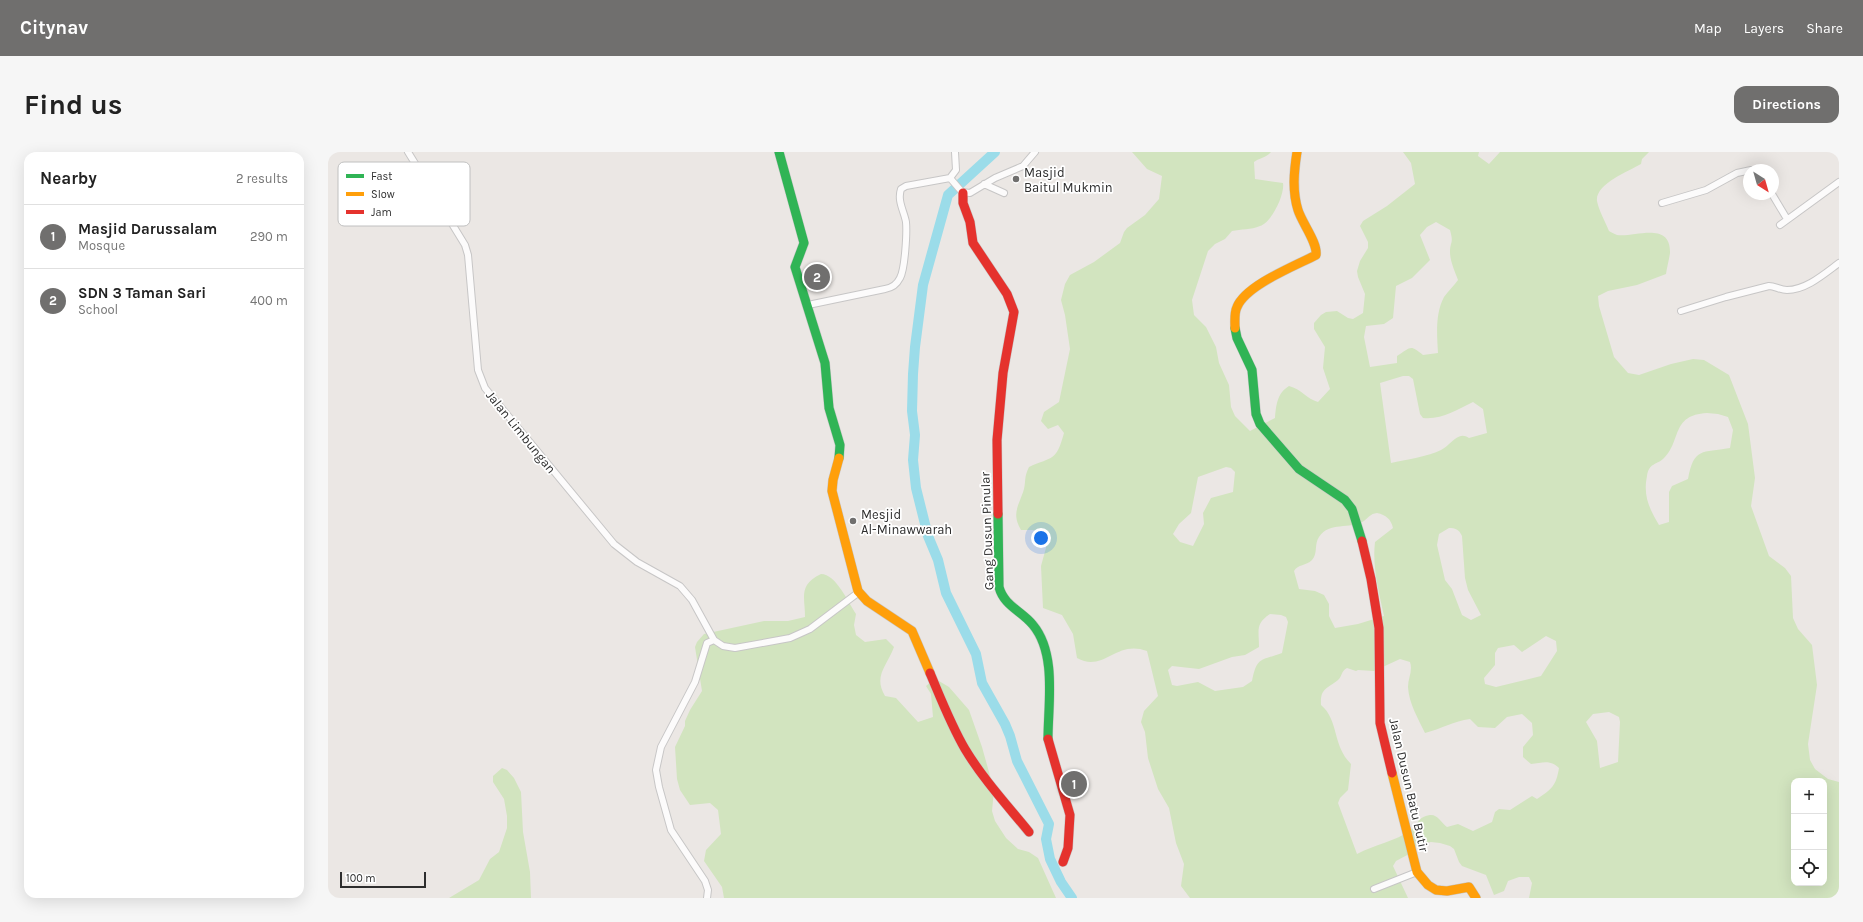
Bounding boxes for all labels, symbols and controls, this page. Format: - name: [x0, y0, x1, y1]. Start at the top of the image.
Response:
- text: Citynav: [20, 17, 88, 39]
- text: Map: [1694, 20, 1722, 37]
- text: Layers: [1744, 20, 1784, 37]
- text: Share: [1806, 20, 1843, 37]
- button: Directions: [1734, 86, 1839, 123]
- text: Find us: [24, 88, 123, 121]
- legend: [338, 162, 470, 226]
- north arrow: [1743, 164, 1779, 200]
- place label: Masjid Baitul Mukmin: [1024, 165, 1113, 195]
- text: Nearby: [40, 168, 97, 188]
- text: Fast: [371, 170, 392, 183]
- text: 2 results: [236, 171, 288, 186]
- marker: Masjid Baitul Mukmin: [1011, 174, 1021, 184]
- text: Slow: [371, 188, 395, 201]
- text: Jam: [371, 206, 392, 219]
- text: Masjid Darussalam: [78, 220, 217, 238]
- text: 1: [51, 229, 55, 244]
- text: 290 m: [250, 229, 288, 244]
- text: Mosque: [78, 238, 125, 253]
- pin: 2: [804, 262, 830, 292]
- text: SDN 3 Taman Sari: [78, 284, 206, 302]
- text: 2: [49, 293, 57, 308]
- text: 400 m: [250, 293, 288, 308]
- text: School: [78, 302, 118, 317]
- street label: Jalan Limbungan: [483, 388, 559, 476]
- street label: Gang Dusun Pinular: [977, 471, 997, 590]
- place label: Mesjid Al-Minawwarah: [861, 507, 952, 537]
- marker: Mesjid Al-Minawwarah: [848, 516, 858, 526]
- your location: [1031, 528, 1051, 548]
- street label: Jalan Dusun Batu Butir: [1386, 717, 1432, 854]
- pin: 1: [1061, 769, 1087, 799]
- map controls: [1791, 778, 1827, 886]
- button: +: [1791, 778, 1827, 814]
- button: −: [1791, 814, 1827, 850]
- button: locate: [1791, 850, 1827, 886]
- scale bar: [340, 870, 426, 889]
- text: 100 m: [346, 872, 376, 885]

